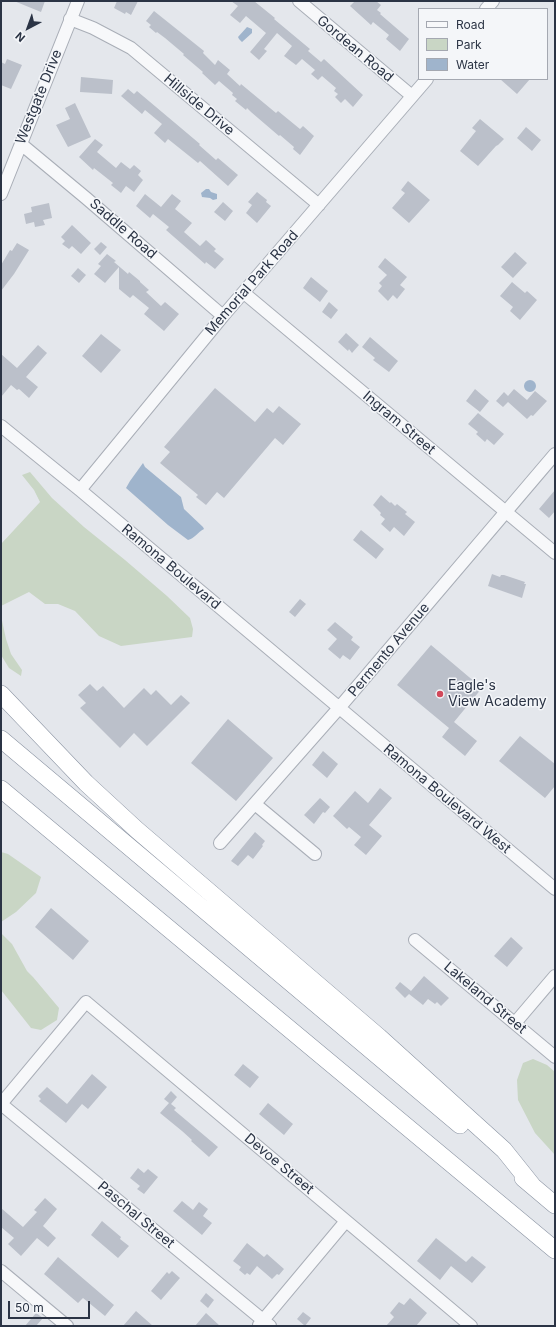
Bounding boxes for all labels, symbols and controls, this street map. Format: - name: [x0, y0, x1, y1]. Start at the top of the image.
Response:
- north arrow: [8, 8, 48, 48]
- legend: [418, 8, 548, 80]
- street label: Gordean Road: [313, 12, 397, 86]
- text: Road: [456, 17, 485, 32]
- text: N: [12, 29, 28, 45]
- text: Park: [456, 37, 482, 52]
- street label: Westgate Drive: [12, 47, 66, 147]
- text: Water: [456, 57, 489, 72]
- street label: Hillside Drive: [160, 71, 238, 139]
- street label: Saddle Road: [86, 195, 160, 263]
- street label: Memorial Park Road: [202, 227, 302, 339]
- street label: Ingram Street: [359, 388, 439, 458]
- street label: Ramona Boulevard: [118, 521, 224, 613]
- street label: Permento Avenue: [345, 600, 433, 700]
- place label: Eagle's View Academy: [448, 678, 547, 710]
- marker: Eagle's View Academy: [435, 689, 445, 699]
- street label: Ramona Boulevard West: [380, 741, 514, 857]
- street label: Lakeland Street: [440, 959, 530, 1037]
- street label: Devoe Street: [241, 1130, 317, 1198]
- street label: Paschal Street: [94, 1178, 178, 1252]
- scale bar: [10, 1293, 92, 1319]
- text: 50 m: [15, 1300, 44, 1315]

